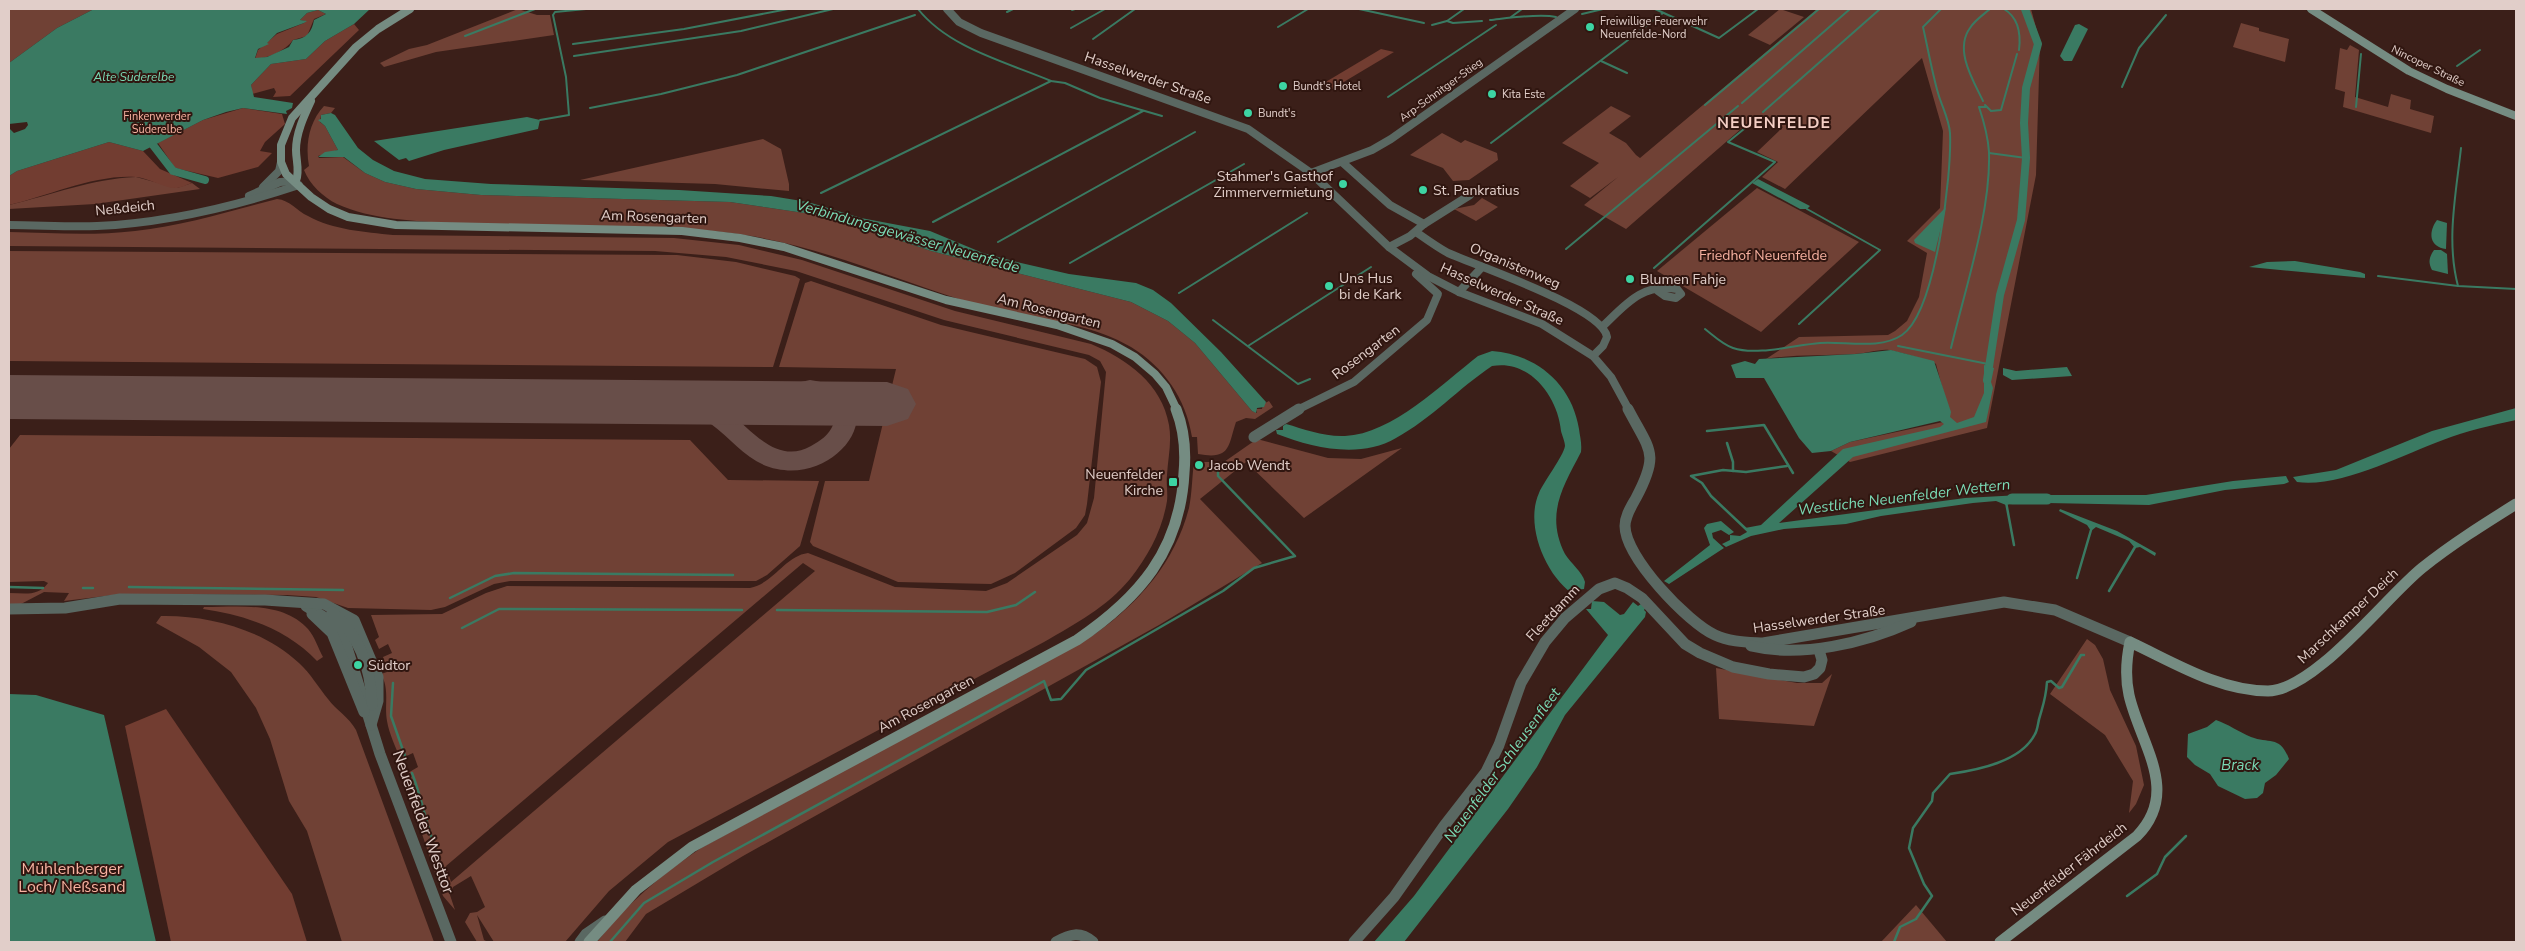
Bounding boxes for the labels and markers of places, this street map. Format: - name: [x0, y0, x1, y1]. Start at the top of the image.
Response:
- place label: Freiwillige Feuerwehr Neuenfelde-Nord: [1600, 14, 1707, 42]
- marker: Freiwillige Feuerwehr Neuenfelde-Nord: [1584, 21, 1596, 33]
- place label: Bundt's Hotel: [1293, 79, 1362, 94]
- marker: Bundt's Hotel: [1277, 80, 1289, 92]
- place label: Kita Este: [1502, 87, 1545, 102]
- marker: Kita Este: [1486, 88, 1498, 100]
- place label: Bundt's: [1258, 106, 1296, 121]
- marker: Bundt's: [1242, 107, 1254, 119]
- place label: Stahmer's Gasthof Zimmervermietung: [1214, 167, 1333, 202]
- marker: Stahmer's Gasthof Zimmervermietung: [1337, 178, 1349, 190]
- place label: St. Pankratius: [1433, 181, 1520, 200]
- marker: St. Pankratius: [1417, 184, 1429, 196]
- place label: Uns Hus bi de Kark: [1339, 269, 1402, 304]
- place label: Blumen Fahje: [1640, 270, 1726, 289]
- marker: Blumen Fahje: [1624, 273, 1636, 285]
- marker: Uns Hus bi de Kark: [1323, 280, 1335, 292]
- place label: Jacob Wendt: [1208, 456, 1290, 475]
- marker: Jacob Wendt: [1193, 459, 1205, 471]
- place label: Neuenfelder Kirche: [1085, 465, 1163, 500]
- marker: Neuenfelder Kirche: [1167, 476, 1179, 488]
- place label: Südtor: [368, 656, 410, 675]
- marker: Südtor: [352, 659, 364, 671]

